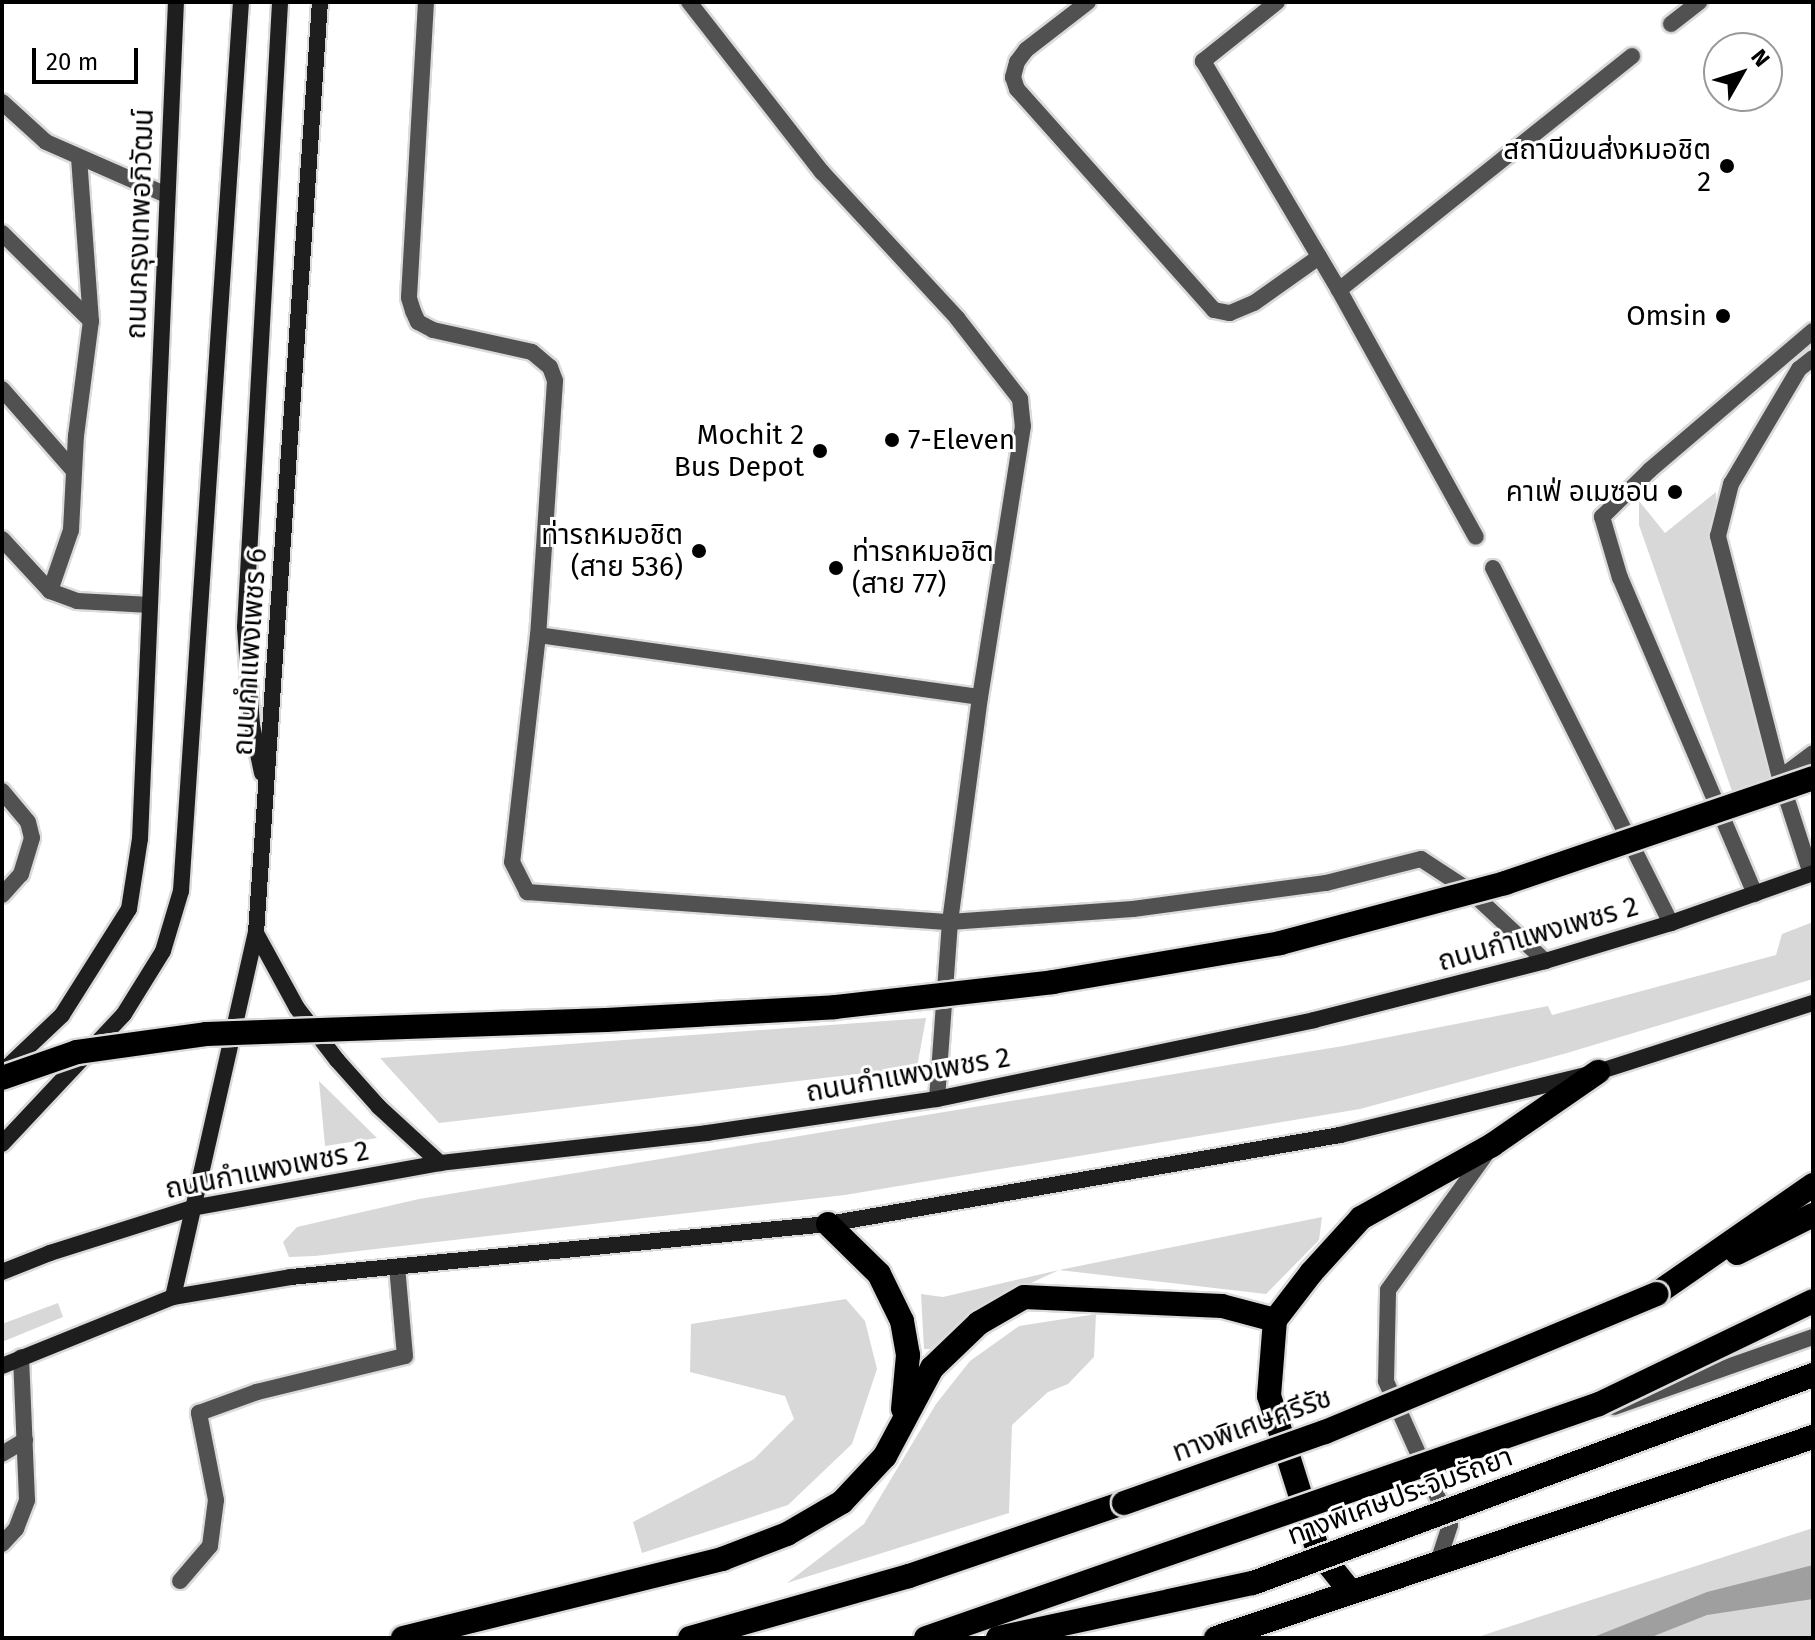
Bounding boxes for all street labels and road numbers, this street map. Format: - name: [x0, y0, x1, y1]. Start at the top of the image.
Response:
- street label: ถนนกรุงเทพอภิวัฒน์: [119, 108, 161, 340]
- street label: ถนนกำแพงเพชร 6: [226, 547, 274, 757]
- street label: ถนนกำแพงเพชร 2: [1434, 889, 1642, 979]
- street label: ถนนกำแพงเพชร 2: [803, 1041, 1013, 1109]
- street label: ถนนกำแพงเพชร 2: [162, 1134, 372, 1206]
- street label: ทางพิเศษศรีรัช: [1168, 1381, 1336, 1469]
- street label: ทางพิเศษประจิมรัถยา: [1283, 1440, 1517, 1552]

